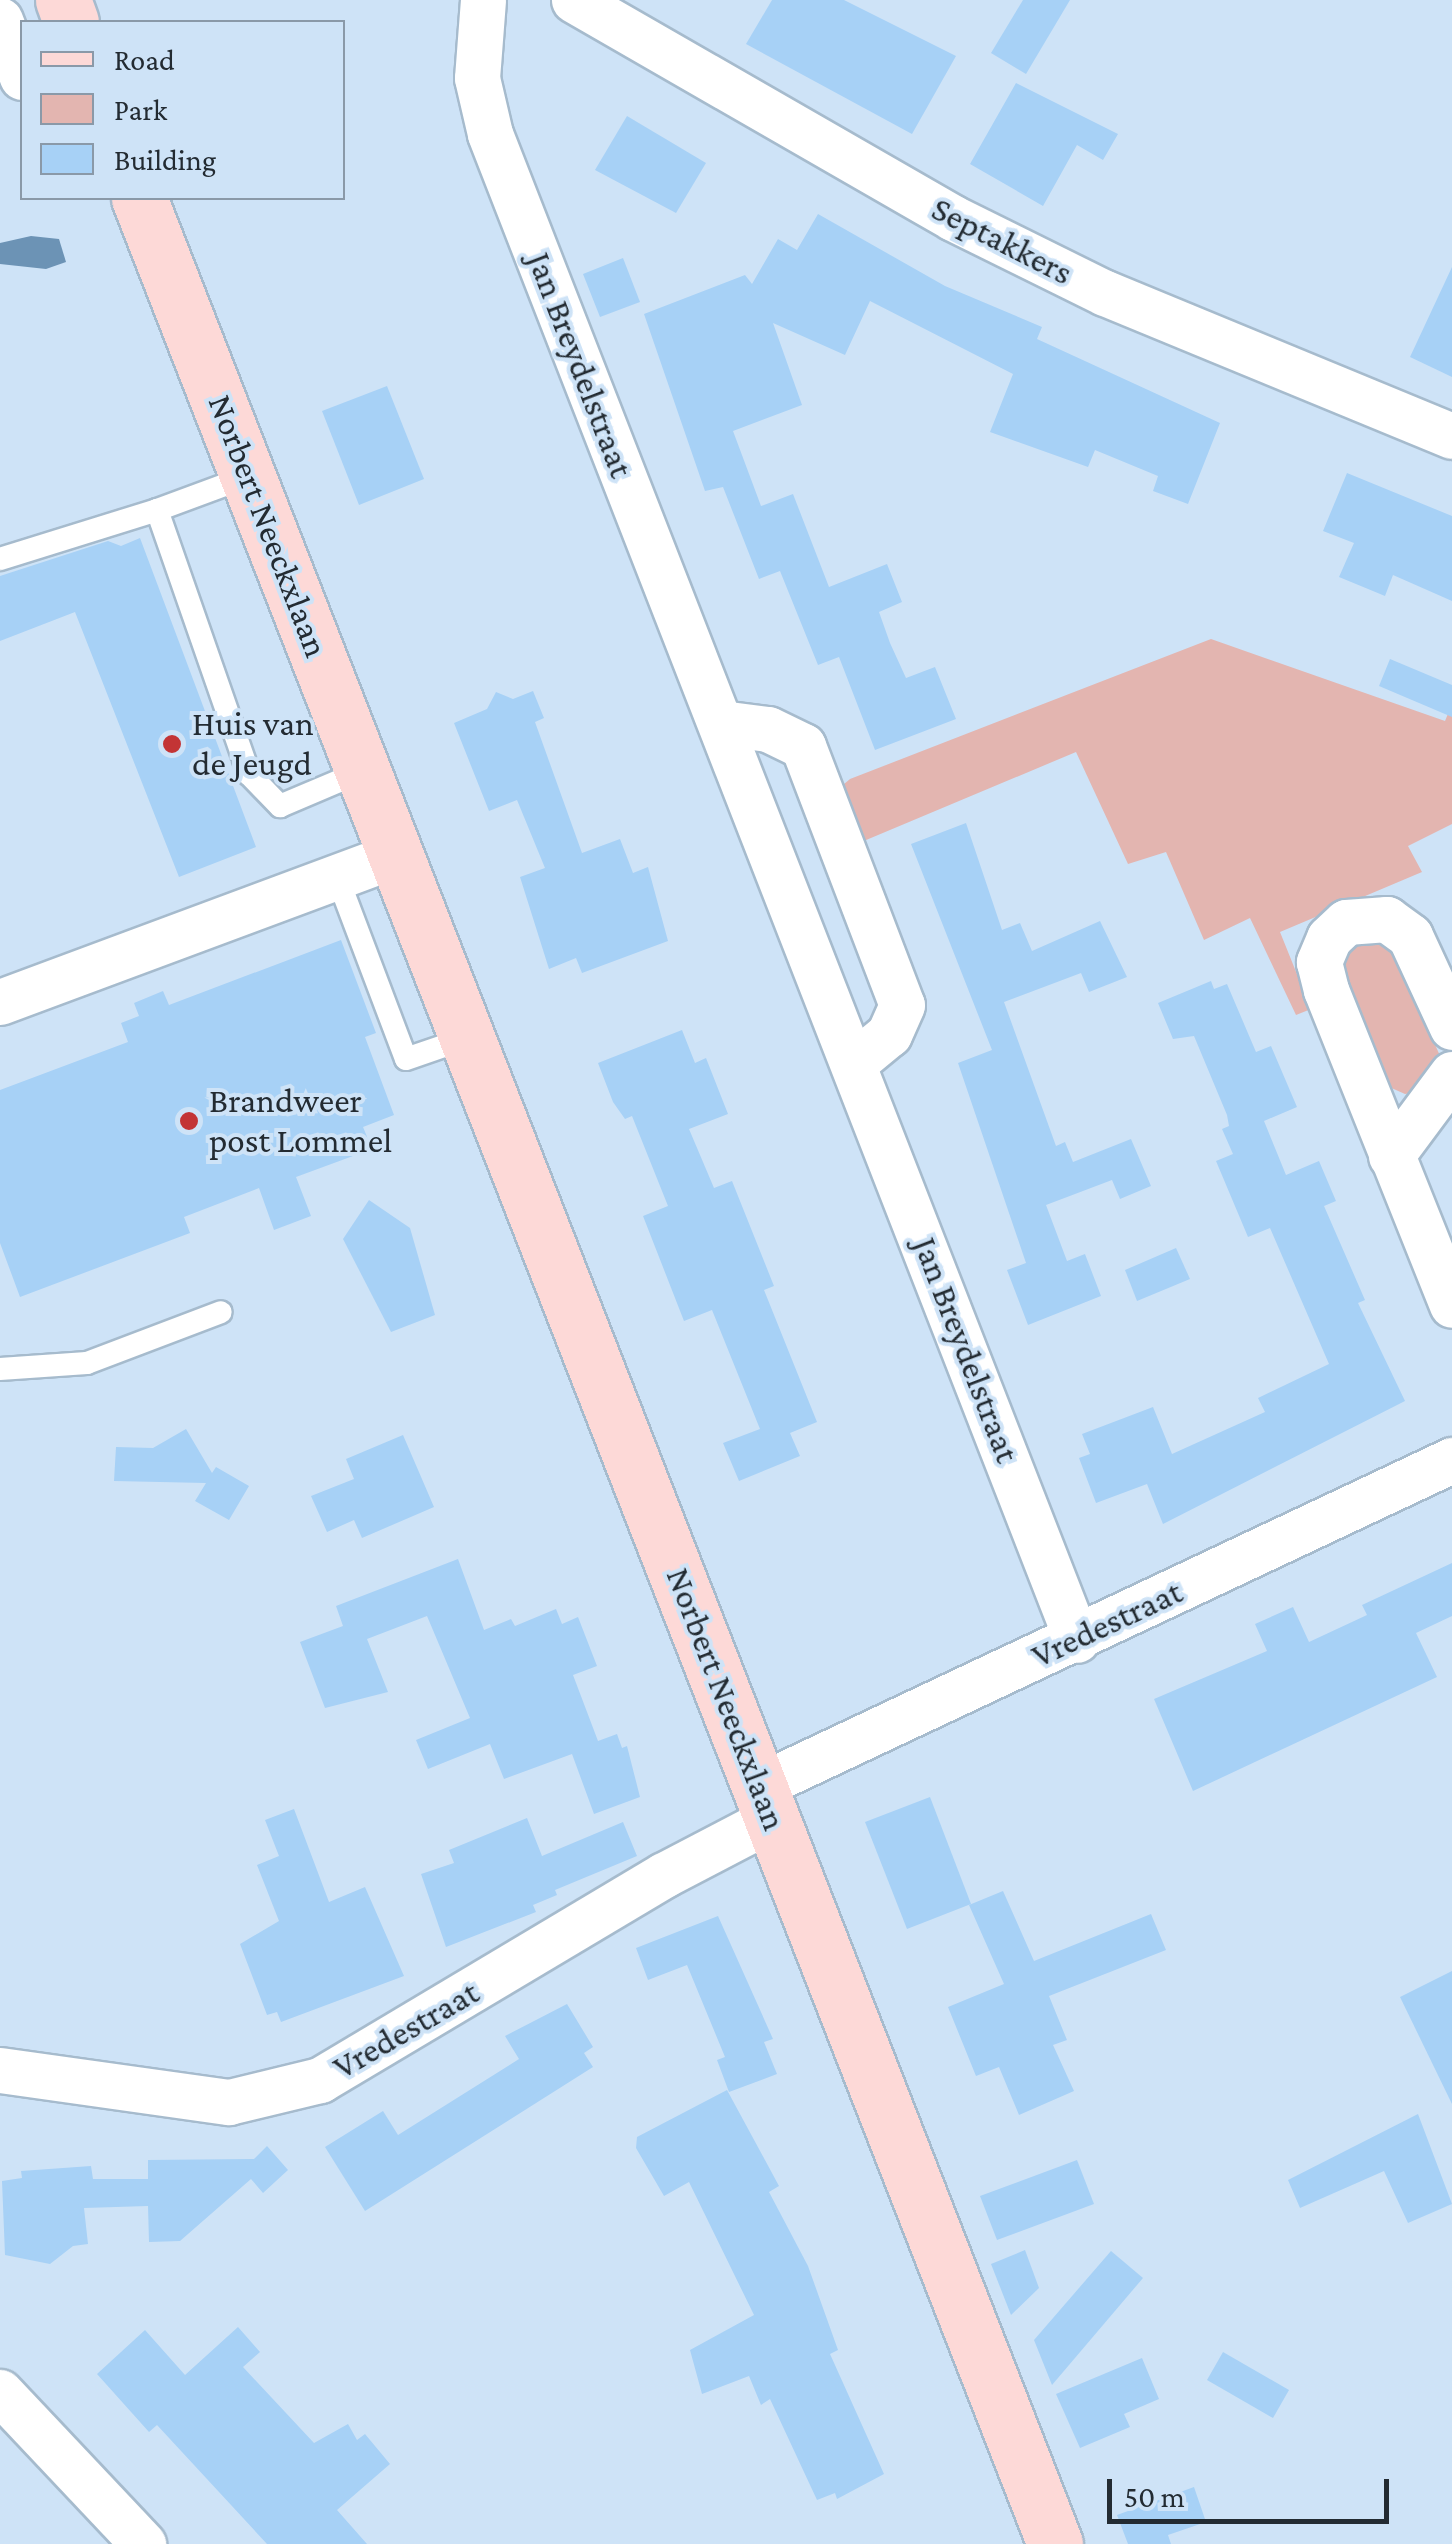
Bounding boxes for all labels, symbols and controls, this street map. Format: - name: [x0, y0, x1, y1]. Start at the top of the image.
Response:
- legend: [20, 20, 345, 200]
- text: Road: [114, 43, 175, 76]
- text: Park: [114, 93, 167, 126]
- text: Building: [114, 143, 216, 176]
- street label: Septakkers: [925, 188, 1079, 294]
- street label: Jan Breydelstraat: [518, 246, 642, 484]
- street label: Norbert Neeckxlaan: [199, 389, 337, 663]
- place label: Huis van de Jeugd: [192, 703, 314, 785]
- marker: Huis van de Jeugd: [161, 733, 183, 755]
- place label: Brandweer post Lommel: [209, 1080, 392, 1162]
- marker: Brandweer post Lommel: [178, 1110, 200, 1132]
- street label: Jan Breydelstraat: [904, 1231, 1028, 1469]
- street label: Norbert Neeckxlaan: [657, 1562, 795, 1836]
- street label: Vredestraat: [1025, 1571, 1189, 1677]
- street label: Vredestraat: [326, 1971, 486, 2089]
- scale bar: [1112, 2459, 1394, 2521]
- text: 50 m: [1124, 2480, 1185, 2513]

